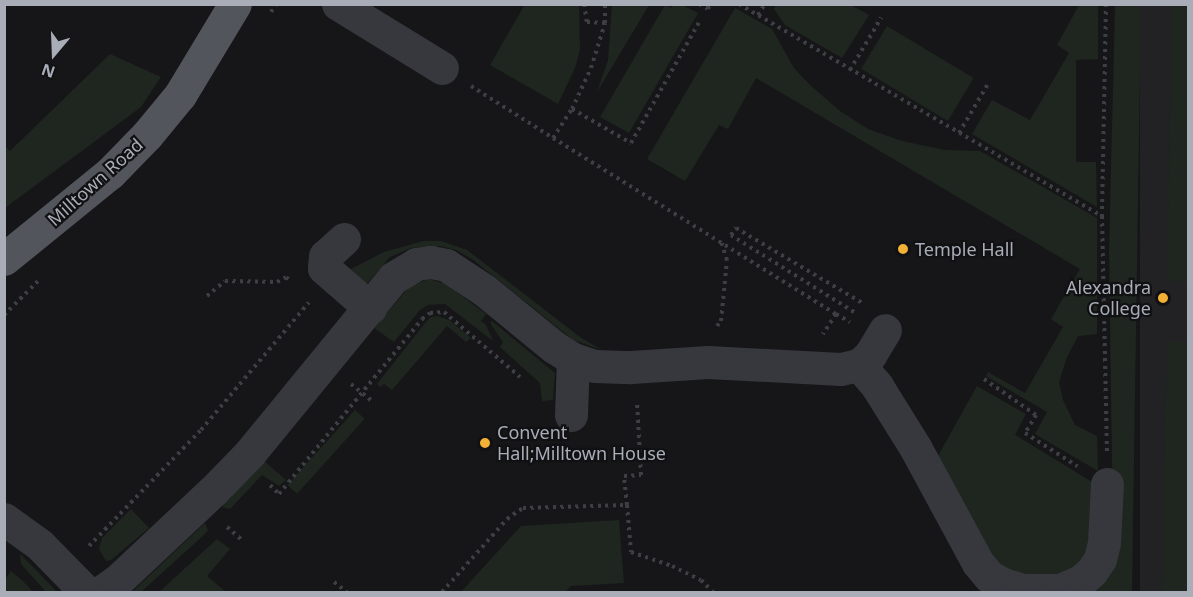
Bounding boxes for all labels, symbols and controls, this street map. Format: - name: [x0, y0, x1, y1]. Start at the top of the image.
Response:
- north arrow: [24, 24, 84, 84]
- text: N: [38, 59, 58, 84]
- street label: Milltown Road: [43, 134, 147, 230]
- place label: Temple Hall: [915, 238, 1014, 260]
- marker: Temple Hall: [896, 242, 910, 256]
- place label: Alexandra College: [1066, 277, 1151, 320]
- marker: Alexandra College: [1156, 291, 1170, 305]
- place label: Convent Hall;Milltown House: [497, 422, 666, 464]
- marker: Convent Hall;Milltown House: [478, 436, 492, 450]

